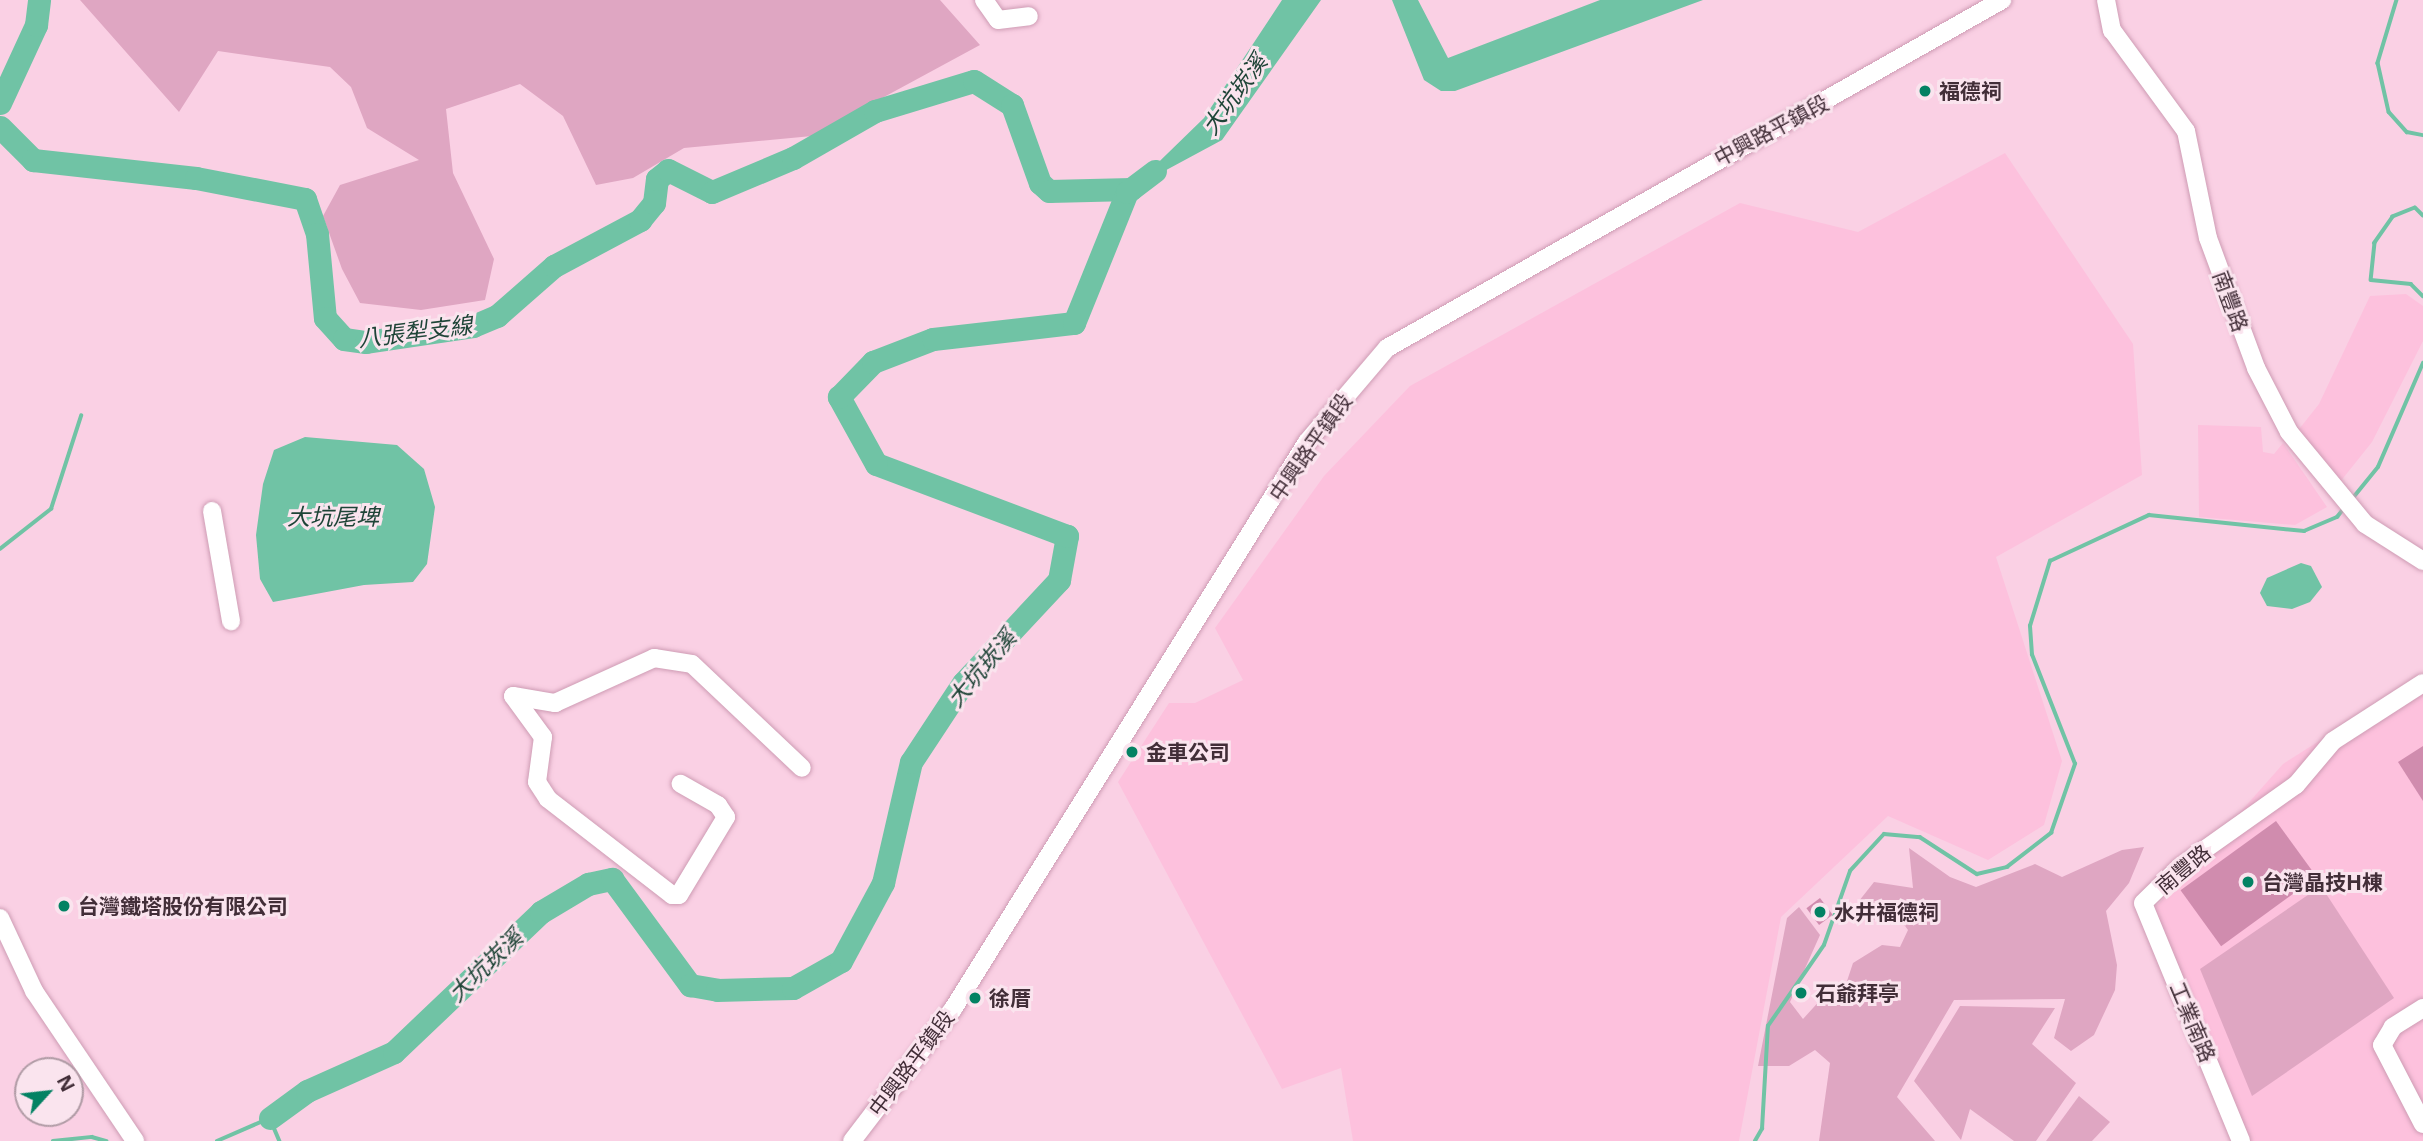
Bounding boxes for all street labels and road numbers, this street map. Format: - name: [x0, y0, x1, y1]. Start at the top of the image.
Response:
- street label: 中興路平鎮段: [1709, 89, 1833, 171]
- street label: 南豐路: [2208, 267, 2254, 335]
- street label: 中興路平鎮段: [1264, 388, 1356, 506]
- street label: 南豐路: [2151, 839, 2215, 899]
- street label: 工業南路: [2165, 978, 2221, 1066]
- street label: 中興路平鎮段: [863, 1005, 959, 1121]

